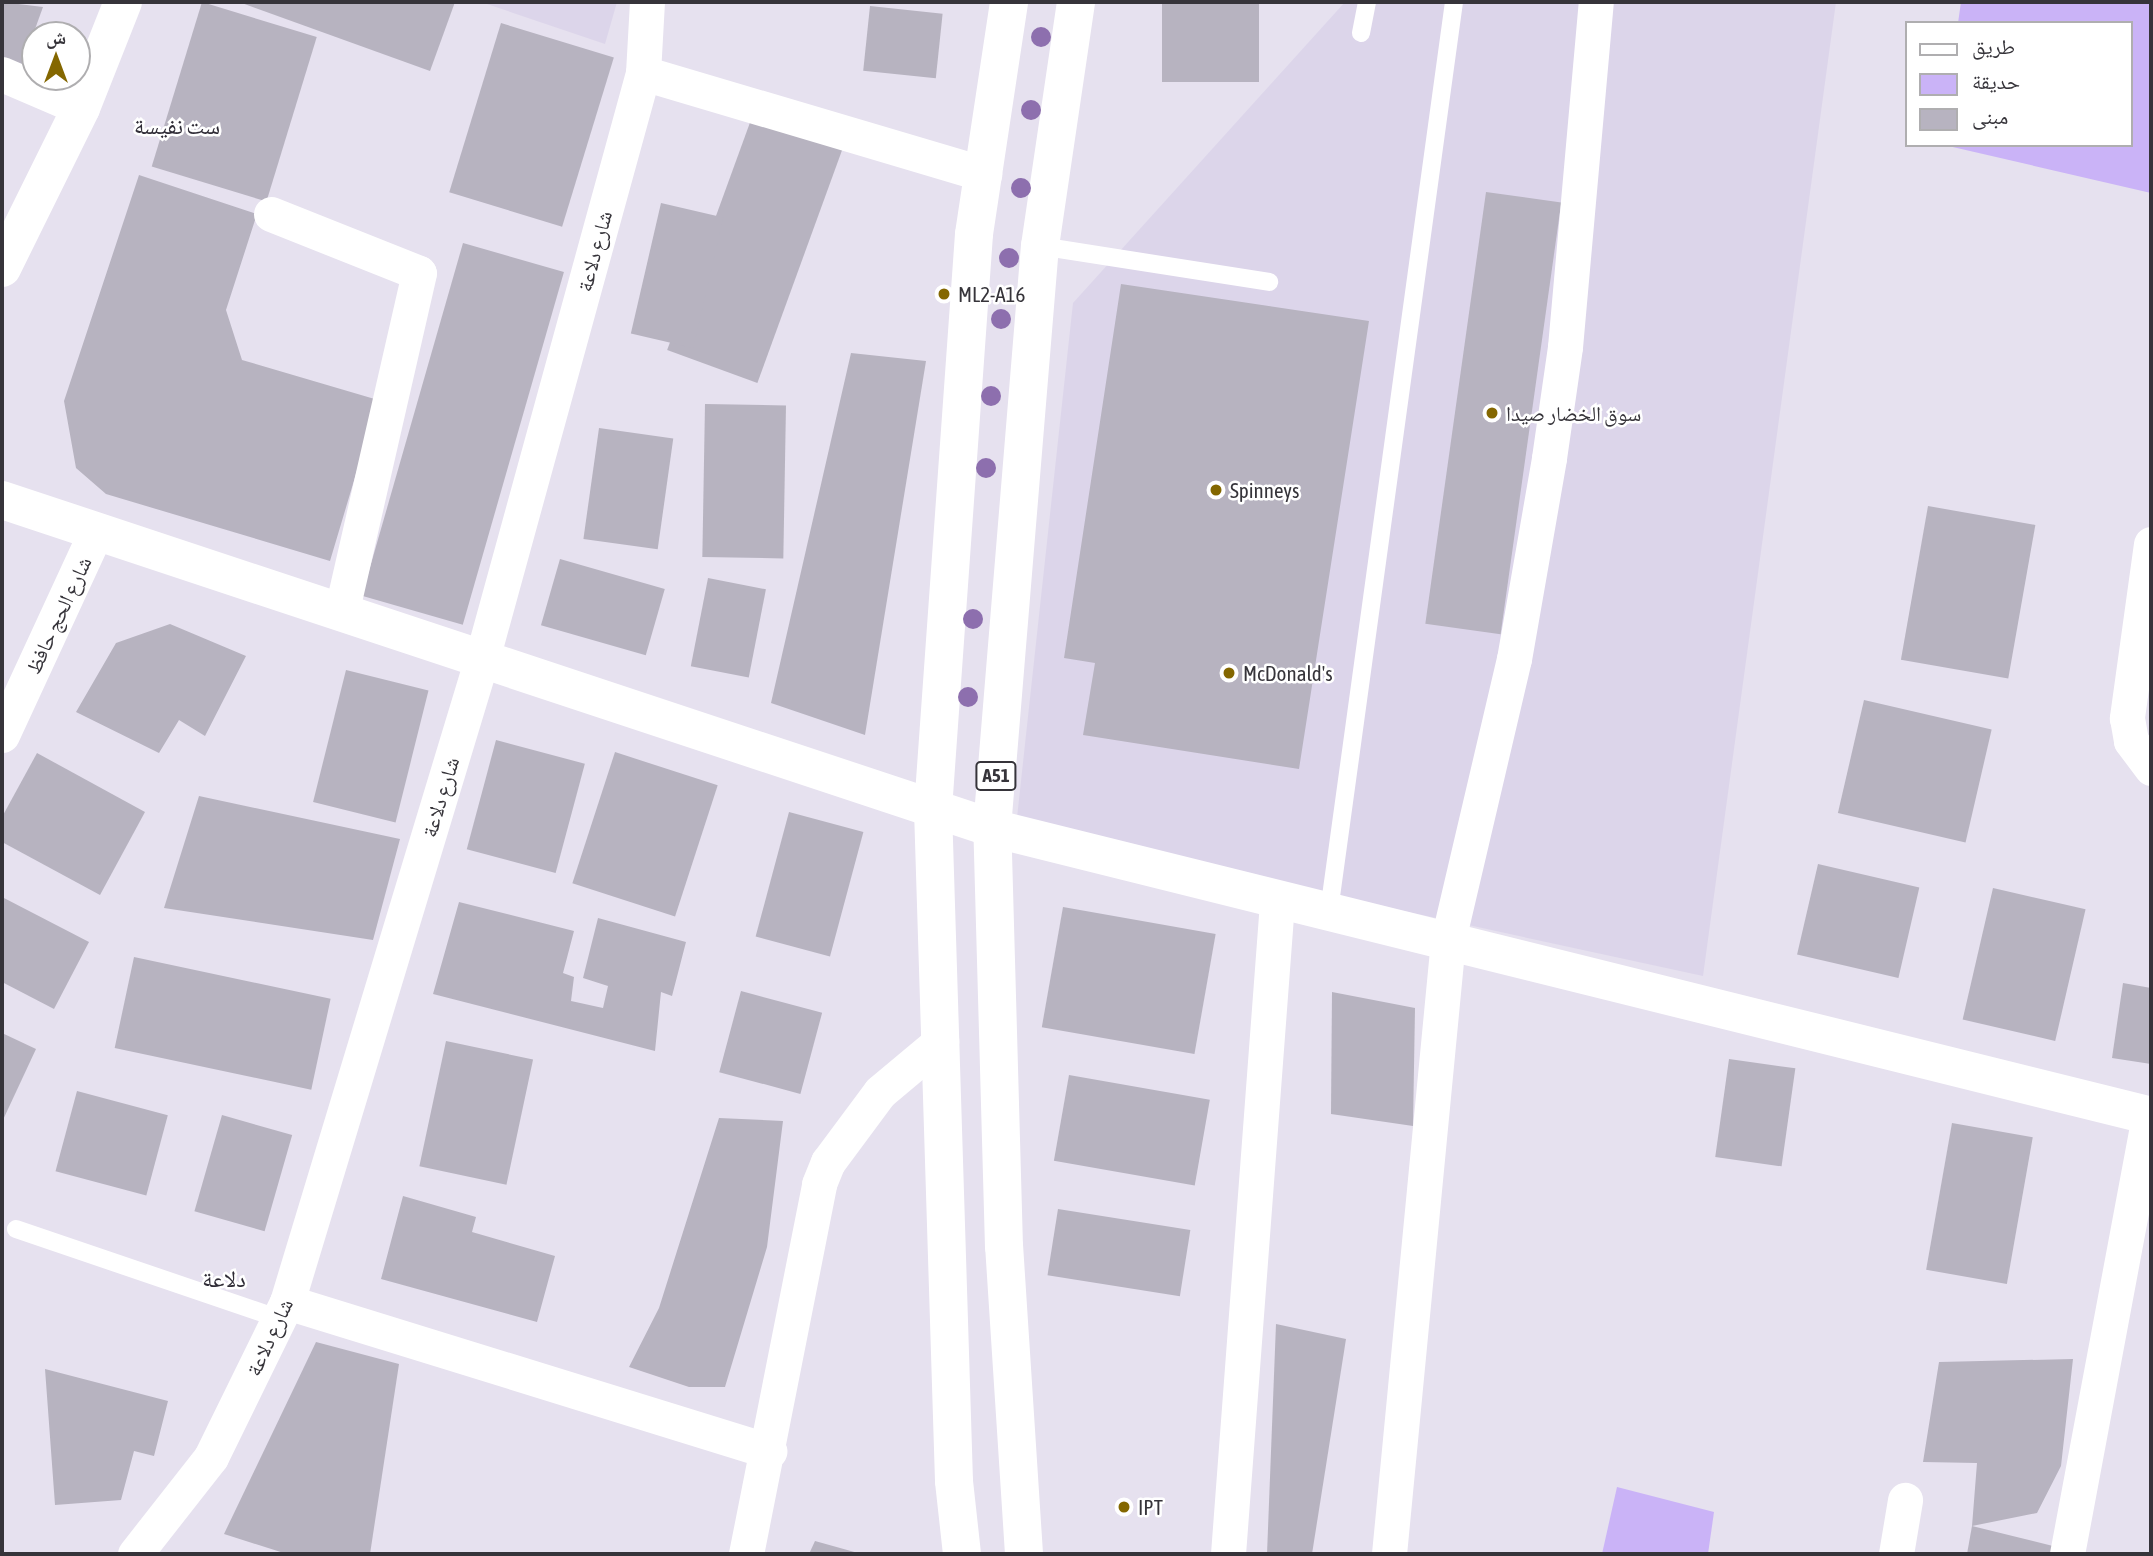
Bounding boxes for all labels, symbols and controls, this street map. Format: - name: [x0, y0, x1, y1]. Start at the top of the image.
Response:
- north arrow: [21, 21, 91, 91]
- legend: [1904, 21, 2132, 147]
- text: ش: [46, 26, 66, 48]
- text: طريق: [1972, 34, 2015, 58]
- text: حديقة: [1972, 69, 2020, 93]
- text: مبنى: [1972, 104, 2008, 128]
- district label: ست نفيسة: [134, 112, 220, 140]
- street label: شارع دلاعة: [571, 208, 617, 294]
- place label: ML2-A16: [958, 281, 1025, 307]
- marker: ML2-A16: [936, 286, 952, 302]
- place label: سوق الخضار صيدا: [1506, 400, 1641, 426]
- marker: سوق الخضار صيدا: [1484, 405, 1500, 421]
- place label: Spinneys: [1230, 477, 1299, 503]
- marker: Spinneys: [1208, 482, 1224, 498]
- street label: شارع الحج حافظ: [20, 552, 96, 678]
- place label: McDonald's: [1243, 660, 1333, 686]
- marker: McDonald's: [1221, 665, 1237, 681]
- street label: شارع دلاعة: [416, 754, 464, 840]
- road number: A51: [975, 761, 1017, 792]
- district label: دلاعة: [202, 1265, 246, 1293]
- street label: شارع دلاعة: [240, 1294, 298, 1380]
- place label: IPT: [1138, 1494, 1163, 1520]
- marker: IPT: [1116, 1499, 1132, 1515]

